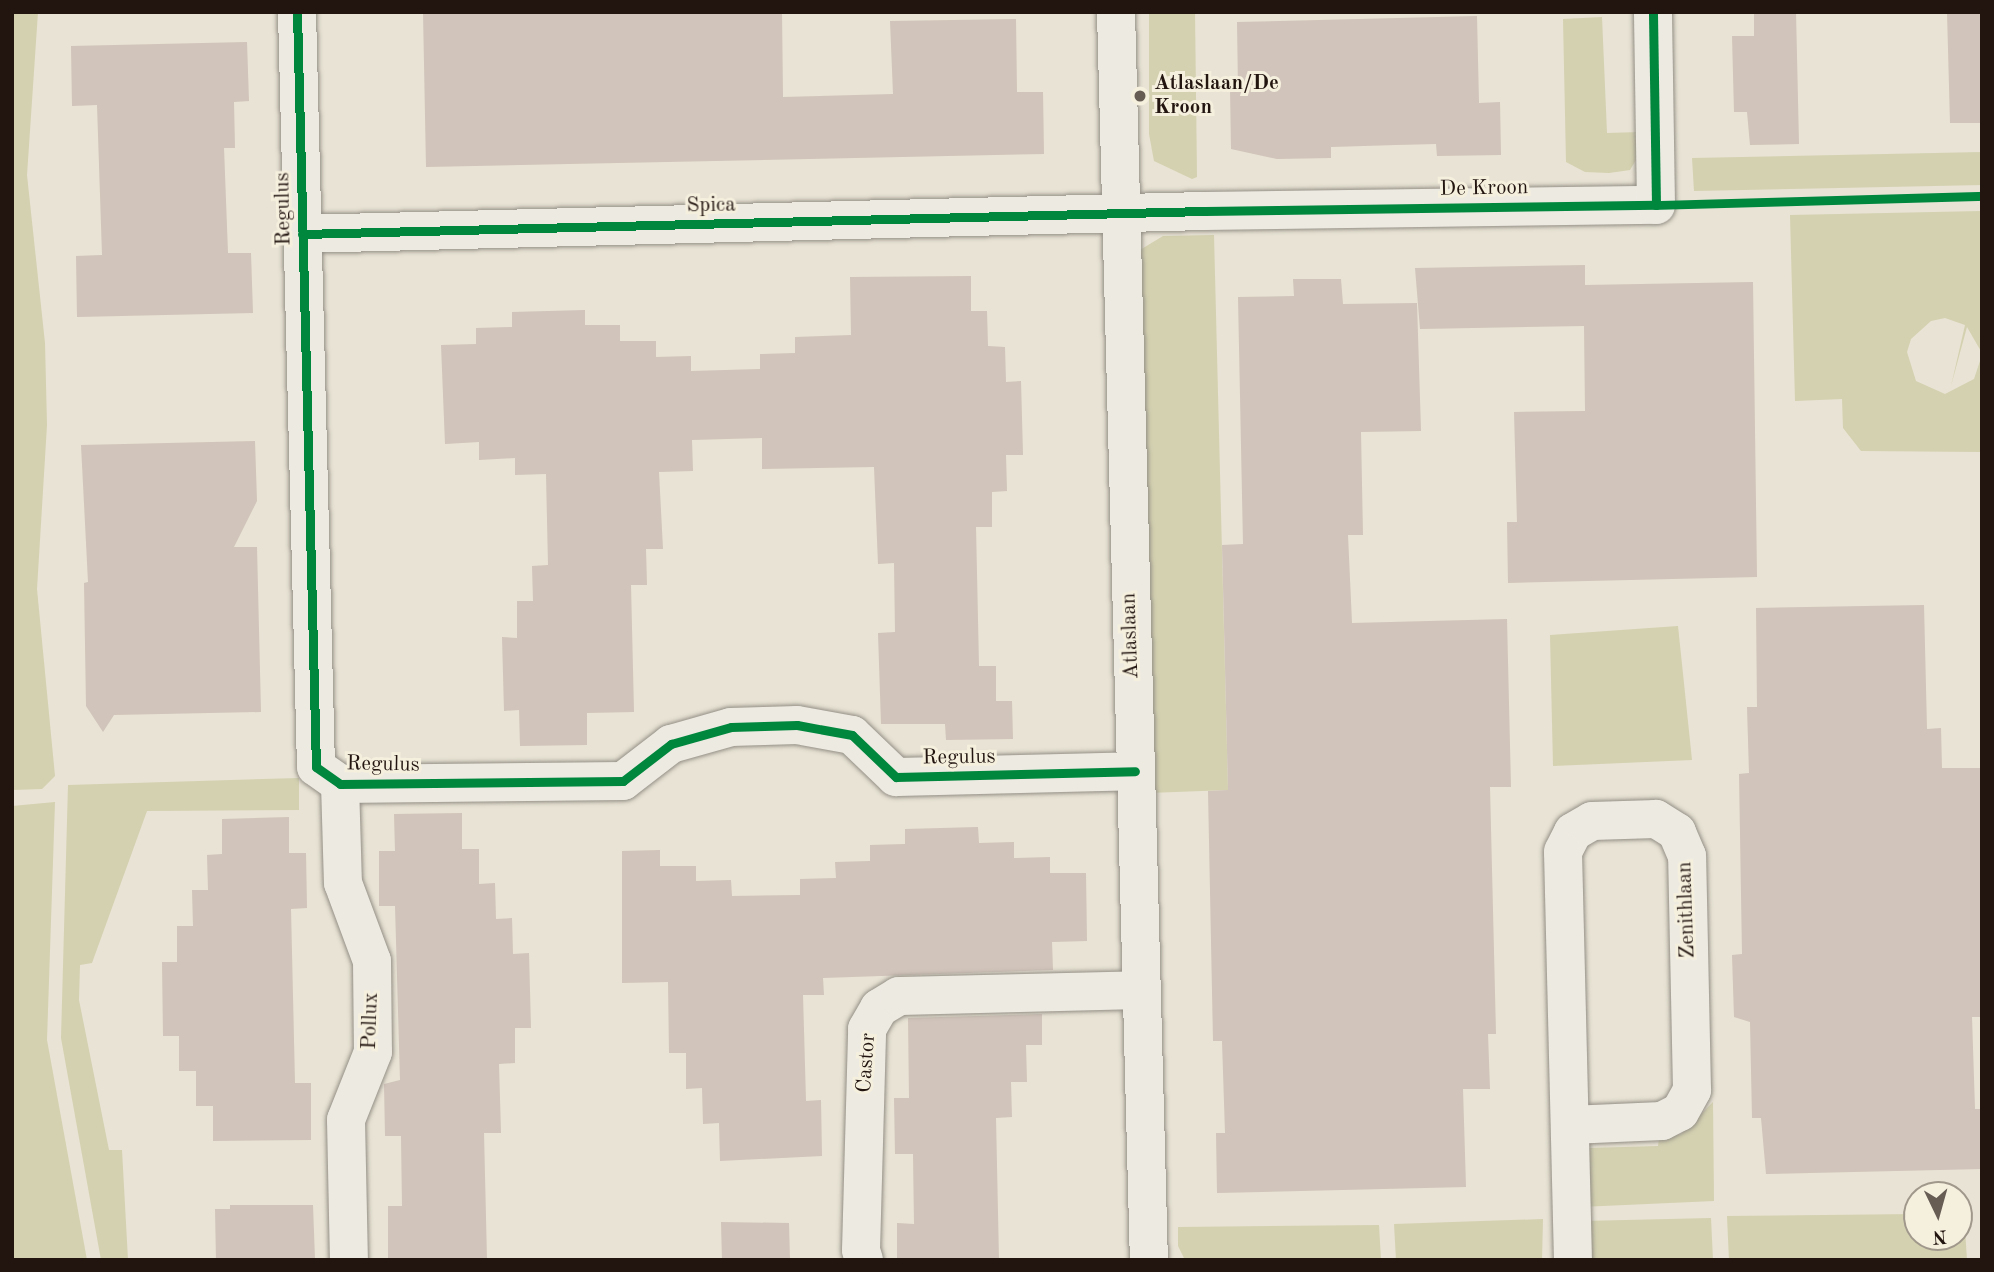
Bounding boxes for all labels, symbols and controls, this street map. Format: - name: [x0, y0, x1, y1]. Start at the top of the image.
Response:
- place label: Atlaslaan/De Kroon: [1154, 71, 1279, 121]
- marker: Atlaslaan/De Kroon: [1132, 88, 1148, 104]
- street label: Regulus: [271, 172, 297, 246]
- street label: De Kroon: [1439, 176, 1529, 202]
- street label: Spica: [686, 193, 736, 219]
- street label: Atlaslaan: [1117, 592, 1145, 680]
- street label: Regulus: [922, 745, 996, 771]
- street label: Regulus: [346, 752, 420, 778]
- street label: Zenithlaan: [1673, 861, 1701, 959]
- street label: Pollux: [357, 992, 385, 1050]
- street label: Castor: [852, 1032, 882, 1094]
- north arrow: [1903, 1181, 1973, 1251]
- text: N: [1932, 1225, 1948, 1246]

